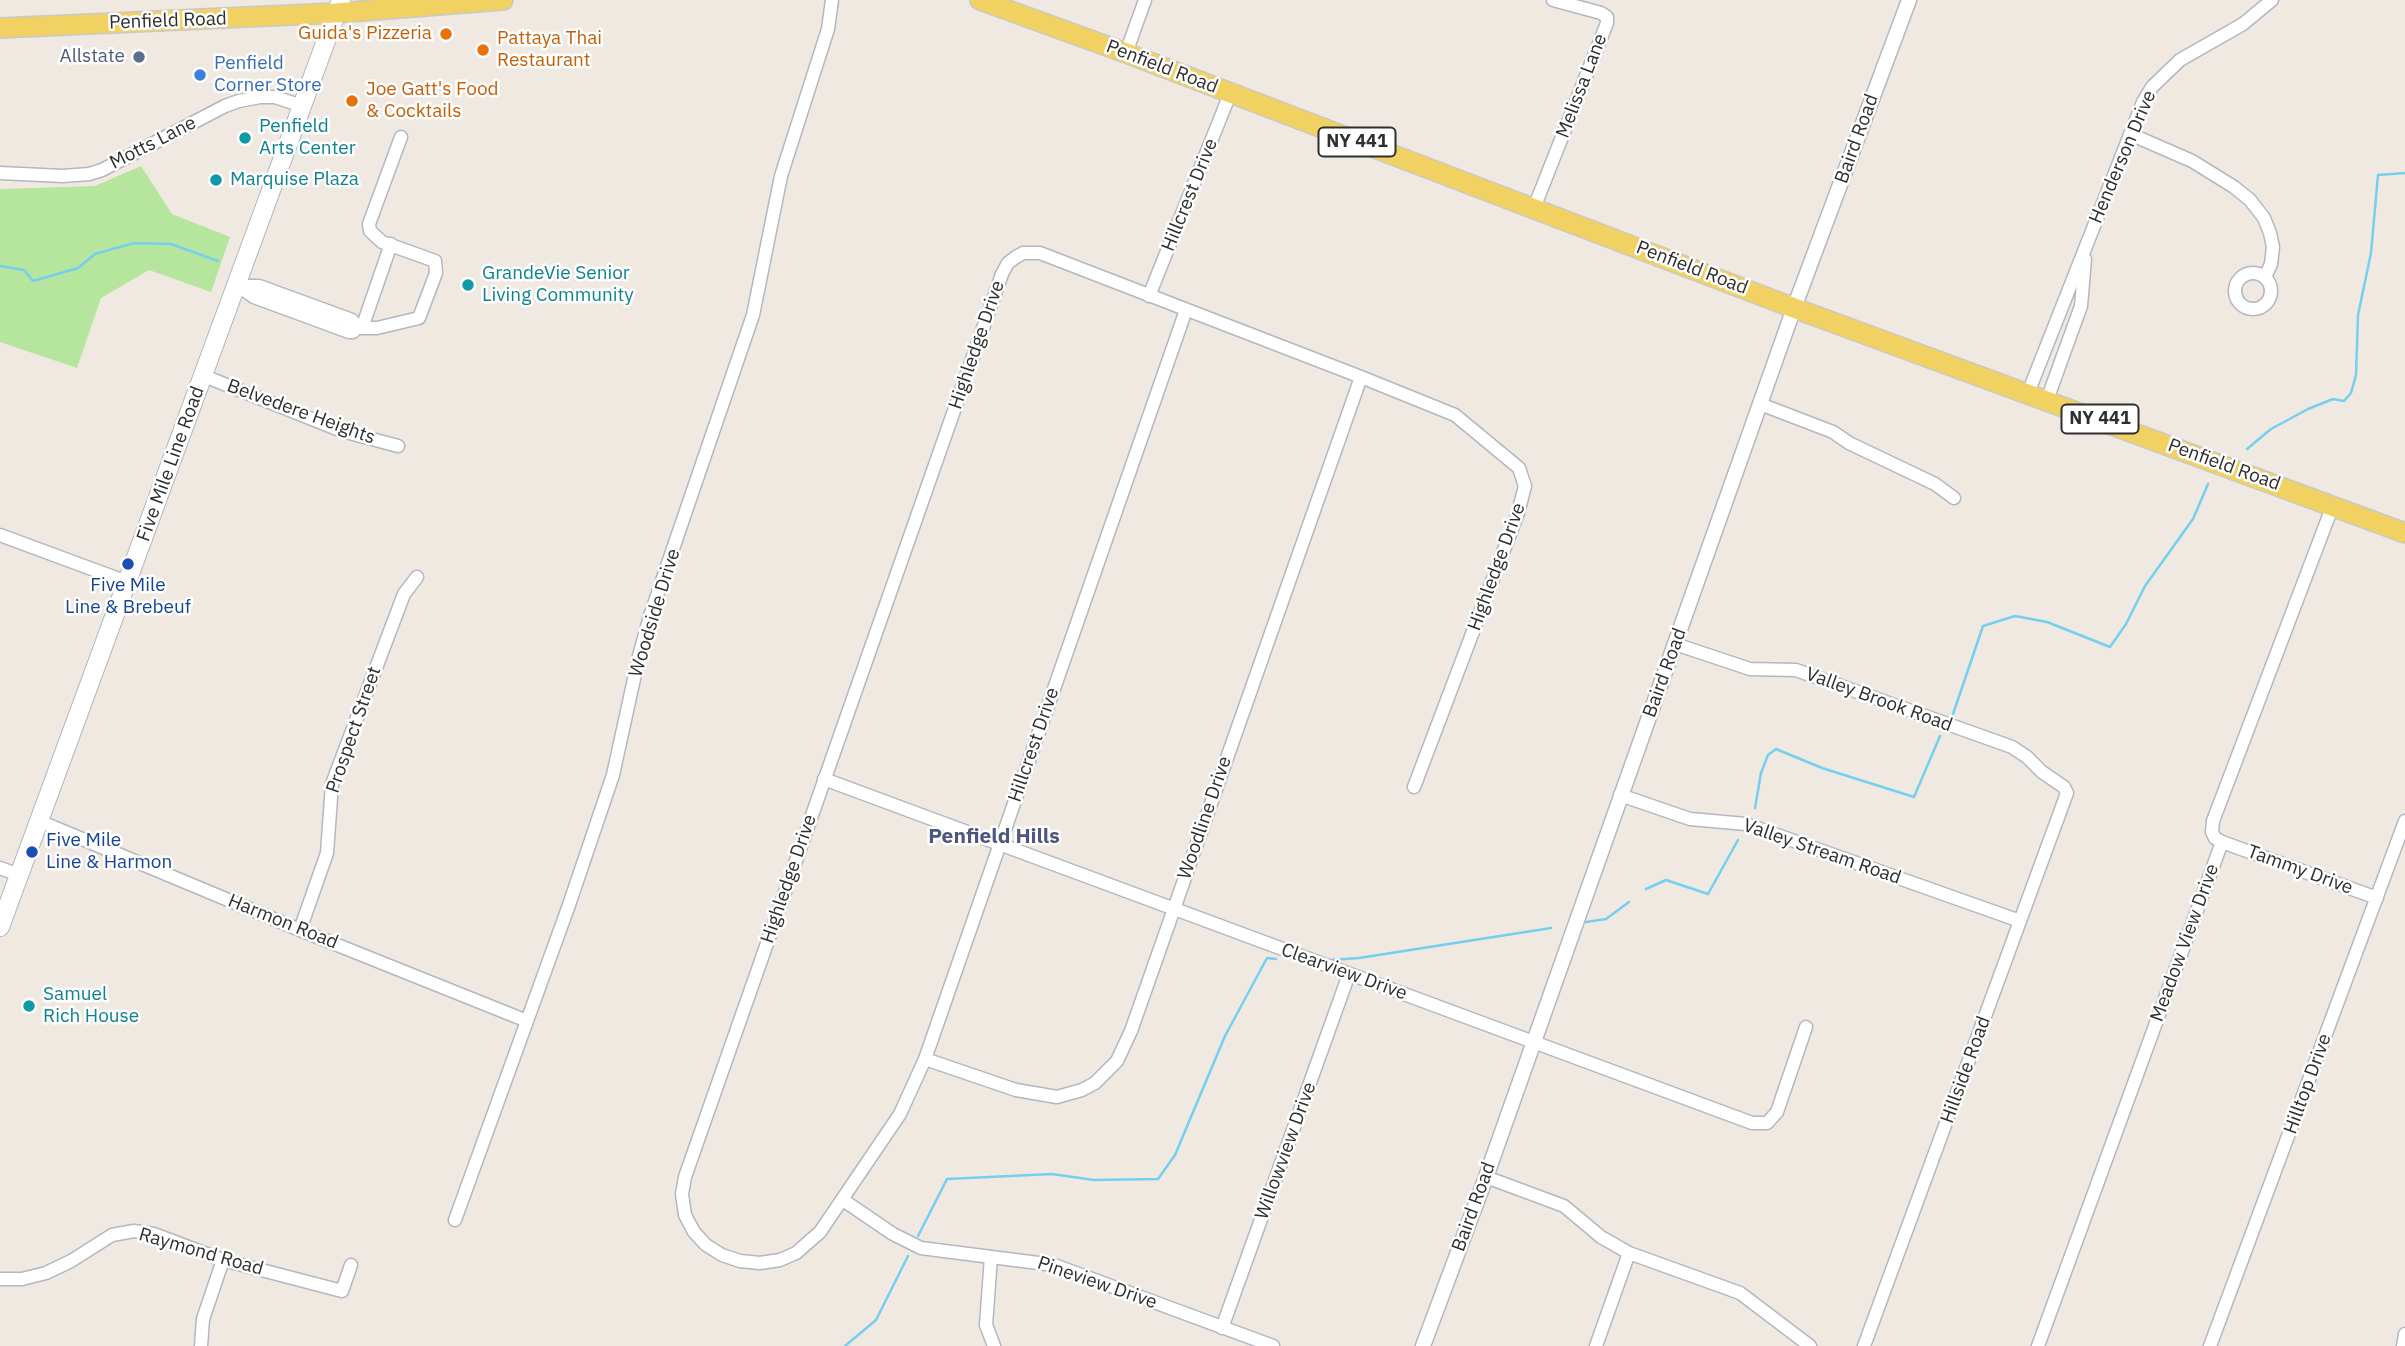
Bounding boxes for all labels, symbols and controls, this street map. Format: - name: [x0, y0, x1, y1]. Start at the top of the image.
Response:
- street label: Penfield Road: [109, 8, 227, 34]
- place label: Guida's Pizzeria: [298, 23, 432, 45]
- marker: Guida's Pizzeria: [438, 26, 454, 42]
- place label: Pattaya Thai Restaurant: [497, 28, 602, 72]
- street label: Melissa Lane: [1552, 31, 1612, 141]
- street label: Penfield Road: [1103, 35, 1221, 99]
- marker: Pattaya Thai Restaurant: [475, 42, 491, 58]
- place label: Allstate: [60, 46, 125, 68]
- marker: Allstate: [131, 49, 147, 65]
- place label: Penfield Corner Store: [214, 53, 322, 97]
- marker: Penfield Corner Store: [192, 67, 208, 83]
- place label: Joe Gatt's Food & Cocktails: [366, 79, 499, 123]
- street label: Henderson Drive: [2085, 87, 2161, 227]
- street label: Baird Road: [1830, 91, 1884, 187]
- marker: Joe Gatt's Food & Cocktails: [344, 93, 360, 109]
- street label: Motts Lane: [106, 112, 200, 174]
- place label: Penfield Arts Center: [259, 116, 356, 160]
- road number: NY 441: [1318, 127, 1396, 156]
- marker: Penfield Arts Center: [237, 130, 253, 146]
- street label: Hillcrest Drive: [1157, 135, 1223, 255]
- place label: Marquise Plaza: [230, 169, 359, 191]
- marker: Marquise Plaza: [208, 172, 224, 188]
- street label: Penfield Road: [1633, 236, 1751, 300]
- place label: GrandeVie Senior Living Community: [482, 263, 634, 307]
- marker: GrandeVie Senior Living Community: [460, 277, 476, 293]
- street label: Highledge Drive: [944, 278, 1010, 412]
- street label: Belvedere Heights: [224, 375, 378, 449]
- street label: Five Mile Line Road: [132, 383, 210, 545]
- road number: NY 441: [2062, 404, 2138, 433]
- street label: Penfield Road: [2165, 434, 2283, 496]
- street label: Highledge Drive: [1463, 500, 1531, 634]
- street label: Woodside Drive: [625, 546, 685, 680]
- marker: Five Mile Line & Brebeuf: [120, 556, 136, 572]
- place label: Five Mile Line & Brebeuf: [65, 575, 191, 619]
- street label: Baird Road: [1638, 625, 1692, 721]
- street label: Valley Brook Road: [1803, 663, 1955, 737]
- street label: Prospect Street: [322, 664, 386, 796]
- street label: Hillcrest Drive: [1004, 685, 1064, 805]
- street label: Woodline Drive: [1173, 753, 1237, 883]
- street label: Highledge Drive: [756, 812, 822, 946]
- street label: Valley Stream Road: [1740, 814, 1904, 890]
- district label: Penfield Hills: [928, 824, 1060, 850]
- place label: Five Mile Line & Harmon: [46, 830, 172, 874]
- street label: Tammy Drive: [2244, 840, 2356, 900]
- marker: Five Mile Line & Harmon: [24, 844, 40, 860]
- street label: Meadow View Drive: [2146, 861, 2224, 1025]
- street label: Harmon Road: [225, 890, 341, 954]
- street label: Clearview Drive: [1278, 939, 1410, 1005]
- place label: Samuel Rich House: [43, 984, 139, 1028]
- marker: Samuel Rich House: [21, 998, 37, 1014]
- street label: Hillside Road: [1936, 1013, 1996, 1127]
- street label: Hilltop Drive: [2279, 1031, 2337, 1137]
- street label: Willowview Drive: [1251, 1079, 1321, 1223]
- street label: Baird Road: [1447, 1159, 1501, 1255]
- street label: Raymond Road: [136, 1223, 266, 1281]
- street label: Pineview Drive: [1034, 1252, 1160, 1314]

